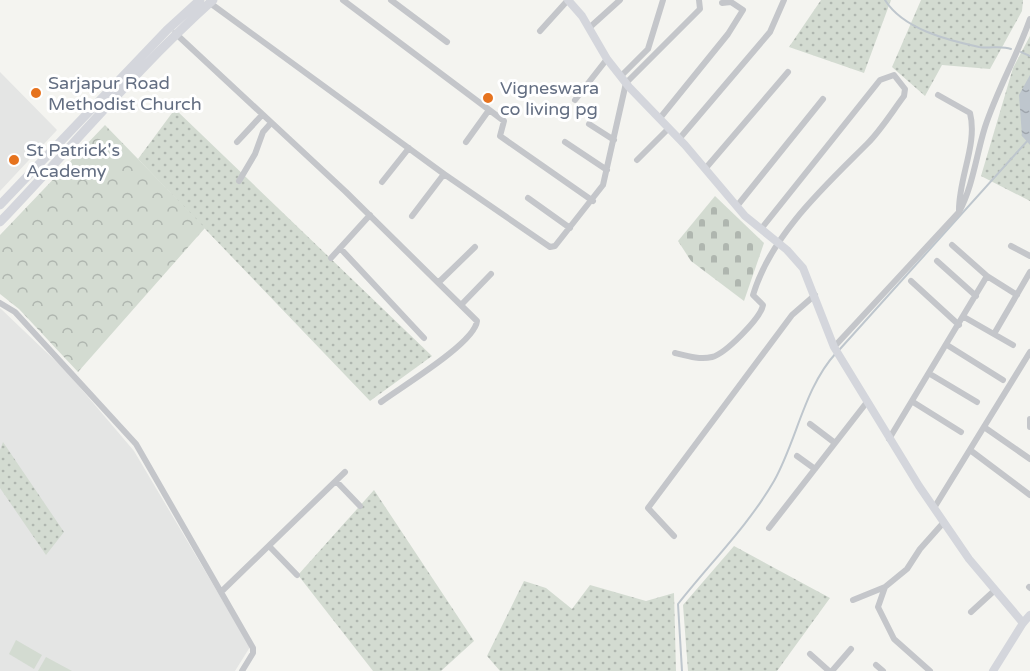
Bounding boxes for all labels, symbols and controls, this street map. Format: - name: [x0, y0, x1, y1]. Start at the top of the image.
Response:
- place label: Sarjapur Road Methodist Church: [48, 72, 202, 115]
- place label: Vigneswara co living pg: [500, 77, 599, 120]
- marker: Sarjapur Road Methodist Church: [29, 86, 43, 100]
- marker: Vigneswara co living pg: [481, 91, 495, 105]
- place label: St Patrick's Academy: [26, 139, 120, 182]
- marker: St Patrick's Academy: [7, 153, 21, 167]

